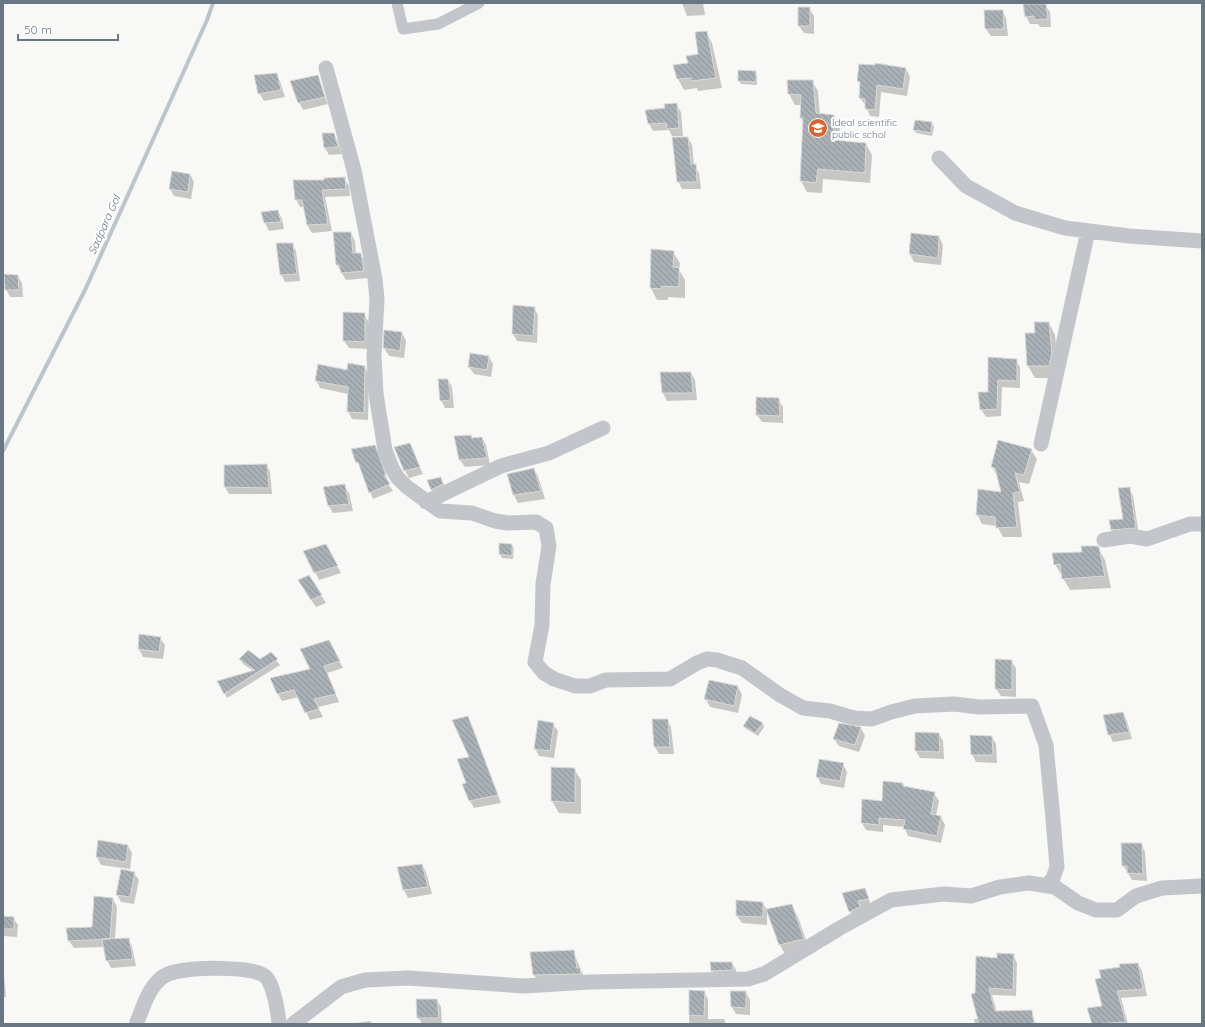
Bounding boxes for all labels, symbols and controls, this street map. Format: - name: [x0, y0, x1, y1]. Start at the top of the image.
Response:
- scale bar: [18, 16, 118, 42]
- text: 50 m: [24, 22, 52, 37]
- place label: Ideal scientific public schol: [832, 116, 897, 141]
- school or university icon: Ideal scientific public schol: [807, 117, 829, 139]
- water label: Sadpara Gol: [85, 192, 124, 257]

